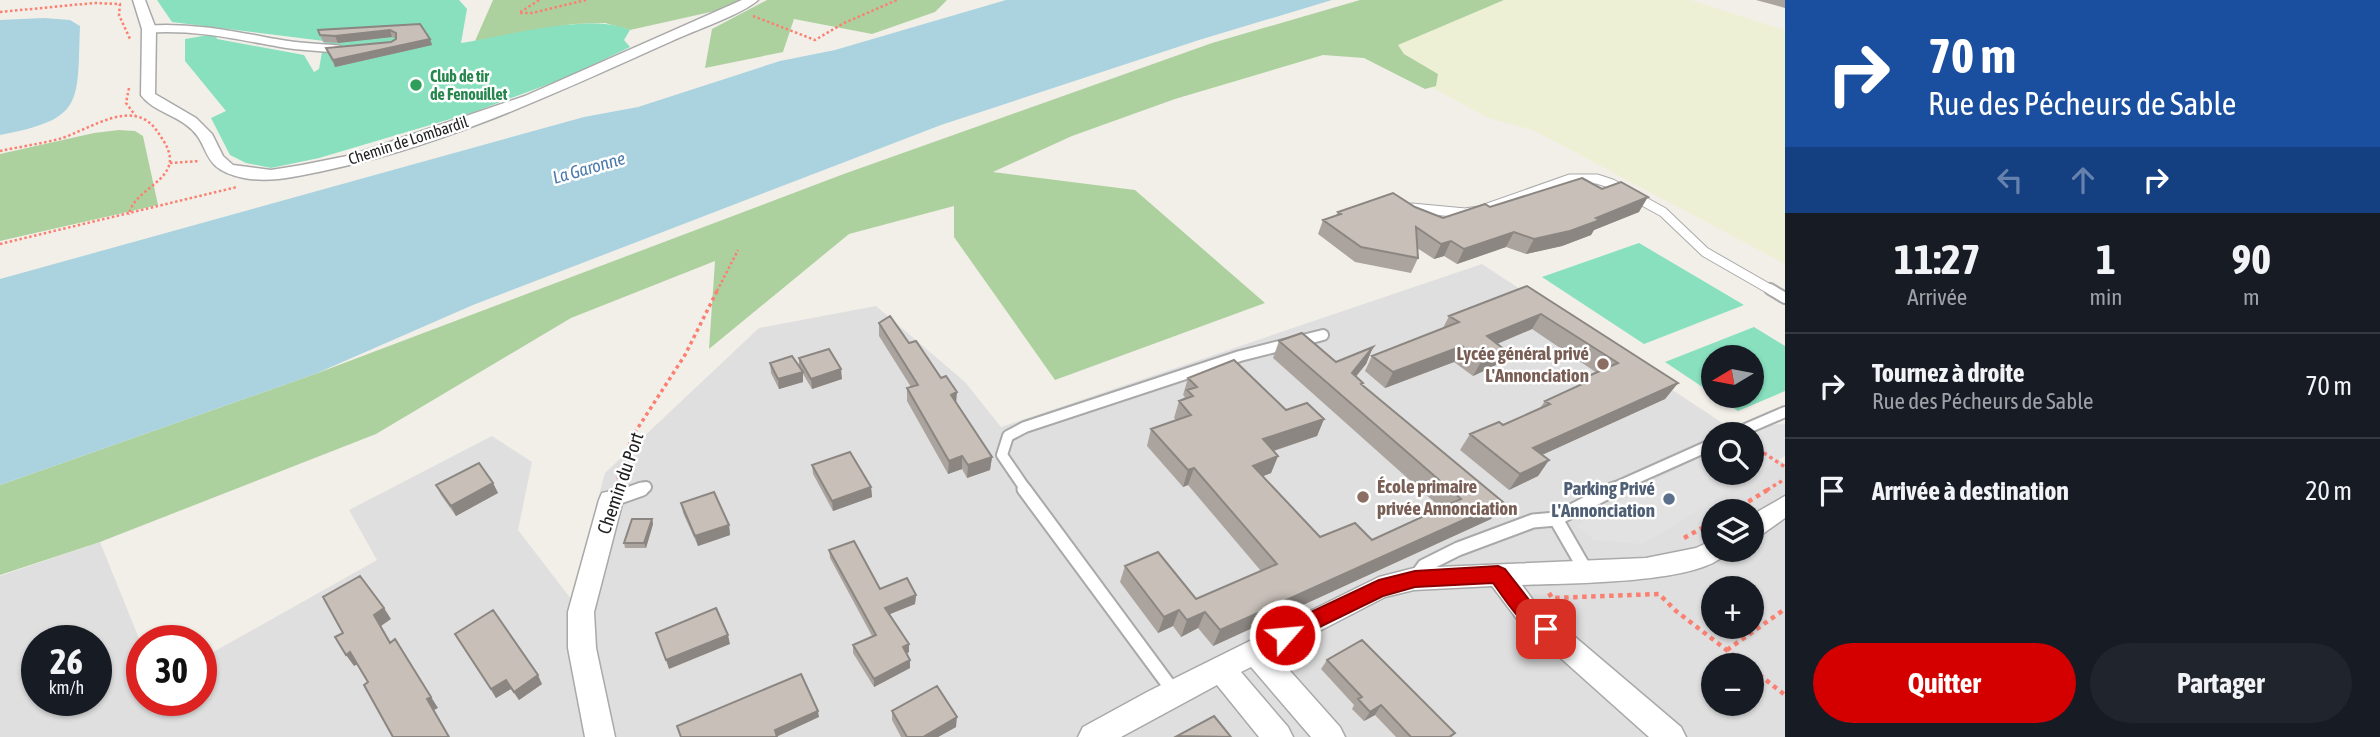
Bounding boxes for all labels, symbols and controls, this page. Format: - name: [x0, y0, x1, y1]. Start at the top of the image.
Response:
- text: 70 m: [1928, 27, 2016, 83]
- icon: right: [1813, 28, 1904, 119]
- place label: Club de tir de Fenouillet: [430, 67, 508, 103]
- marker: Club de tir de Fenouillet: [408, 77, 424, 93]
- text: Rue des Pécheurs de Sable: [1928, 85, 2236, 122]
- street label: Chemin de Lombardil: [346, 112, 471, 168]
- water label: La Garonne: [550, 147, 628, 188]
- icon: left: [1991, 161, 2029, 199]
- icon: ahead: [2064, 161, 2102, 199]
- icon: right: [2137, 161, 2175, 199]
- text: 11:27: [1894, 235, 1980, 283]
- text: 1: [2096, 235, 2116, 283]
- text: 90: [2232, 235, 2271, 283]
- text: Arrivée: [1907, 284, 1967, 310]
- text: min: [2089, 284, 2122, 310]
- text: m: [2243, 284, 2260, 310]
- place label: Lycée général privé L'Annonciation: [1457, 342, 1589, 386]
- north arrow: [1701, 345, 1764, 408]
- map controls: [1701, 345, 1764, 716]
- marker: Lycée général privé L'Annonciation: [1595, 356, 1611, 372]
- text: Tournez à droite: [1872, 358, 2025, 388]
- icon: right: [1813, 367, 1851, 405]
- text: 70 m: [2305, 371, 2352, 401]
- text: Rue des Pécheurs de Sable: [1872, 388, 2094, 414]
- button: search: [1701, 422, 1764, 485]
- street label: Chemin du Port: [592, 429, 648, 537]
- icon: arrive: [1813, 472, 1851, 510]
- place label: École primaire privée Annonciation: [1377, 475, 1518, 519]
- text: Arrivée à destination: [1872, 476, 2069, 506]
- text: 20 m: [2305, 476, 2352, 506]
- place label: Parking Privé L'Annonciation: [1551, 477, 1655, 521]
- marker: École primaire privée Annonciation: [1355, 489, 1371, 505]
- marker: Parking Privé L'Annonciation: [1661, 491, 1677, 507]
- button: layers: [1701, 499, 1764, 562]
- button: +: [1701, 576, 1764, 639]
- position arrow: [1248, 598, 1322, 672]
- pin: [1516, 599, 1576, 659]
- icon: arrive: [1527, 610, 1565, 648]
- speed limit sign: 30: [126, 625, 217, 716]
- text: 26: [50, 641, 83, 681]
- button: Quitter: [1813, 643, 2076, 723]
- button: Partager: [2090, 643, 2352, 723]
- button: −: [1701, 653, 1764, 716]
- text: km/h: [49, 677, 84, 698]

